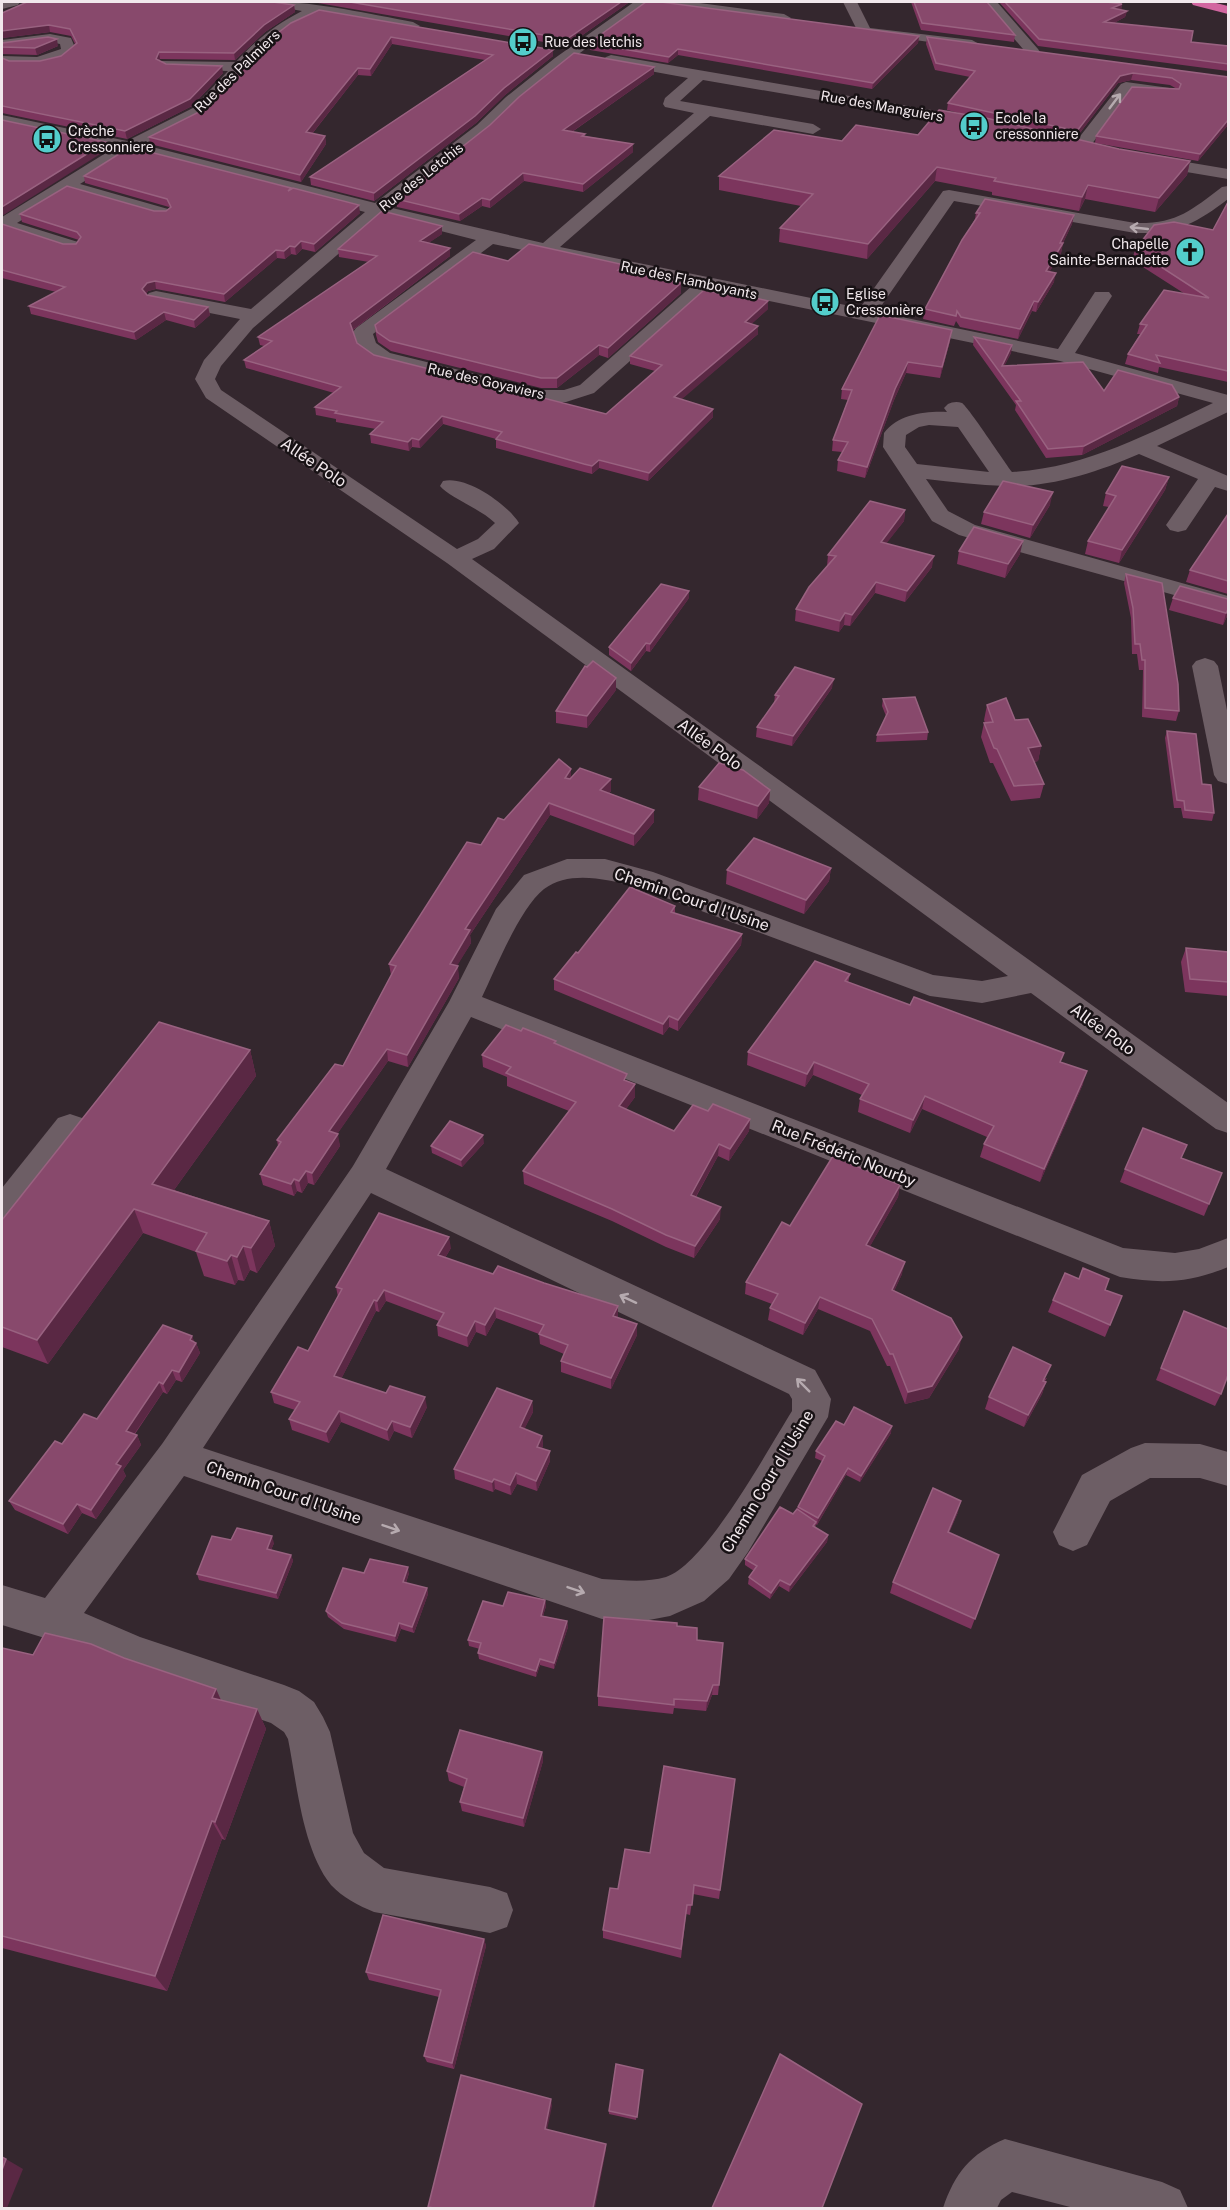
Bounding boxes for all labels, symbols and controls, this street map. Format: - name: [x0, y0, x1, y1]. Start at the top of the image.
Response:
- street label: Rue des Palmiers: [191, 26, 283, 116]
- bus stop icon: Rue des letchis: [507, 26, 539, 58]
- place label: Rue des letchis: [544, 34, 642, 50]
- street label: Rue des Manguiers: [820, 87, 944, 125]
- one-way arrow: [1108, 93, 1121, 109]
- bus stop icon: Ecole la cressonniere: [958, 110, 990, 142]
- place label: Ecole la cressonniere: [995, 110, 1079, 142]
- bus stop icon: Crèche Cressonniere: [31, 123, 63, 155]
- place label: Crèche Cressonniere: [68, 123, 154, 155]
- street label: Rue des Letchis: [376, 139, 466, 215]
- one-way arrow: [1130, 222, 1150, 233]
- place label: Chapelle Sainte-Bernadette: [1049, 236, 1169, 268]
- church icon: Chapelle Sainte-Bernadette: [1174, 236, 1206, 268]
- street label: Rue des Flamboyants: [619, 258, 759, 302]
- bus stop icon: Eglise Cressonière: [809, 286, 841, 318]
- place label: Eglise Cressonière: [846, 286, 924, 318]
- street label: Rue des Goyaviers: [426, 360, 546, 402]
- street label: Allée Polo: [277, 434, 350, 491]
- street label: Allée Polo: [674, 715, 746, 774]
- street label: Chemin Cour d l'Usine: [612, 864, 772, 935]
- street label: Allée Polo: [1067, 1000, 1139, 1059]
- street label: Rue Frédéric Nourby: [769, 1116, 919, 1191]
- one-way arrow: [620, 1293, 638, 1305]
- one-way arrow: [795, 1378, 810, 1392]
- street label: Chemin Cour d l'Usine: [717, 1407, 818, 1556]
- street label: Chemin Cour d l'Usine: [204, 1457, 364, 1528]
- one-way arrow: [381, 1523, 400, 1534]
- one-way arrow: [566, 1586, 585, 1597]

